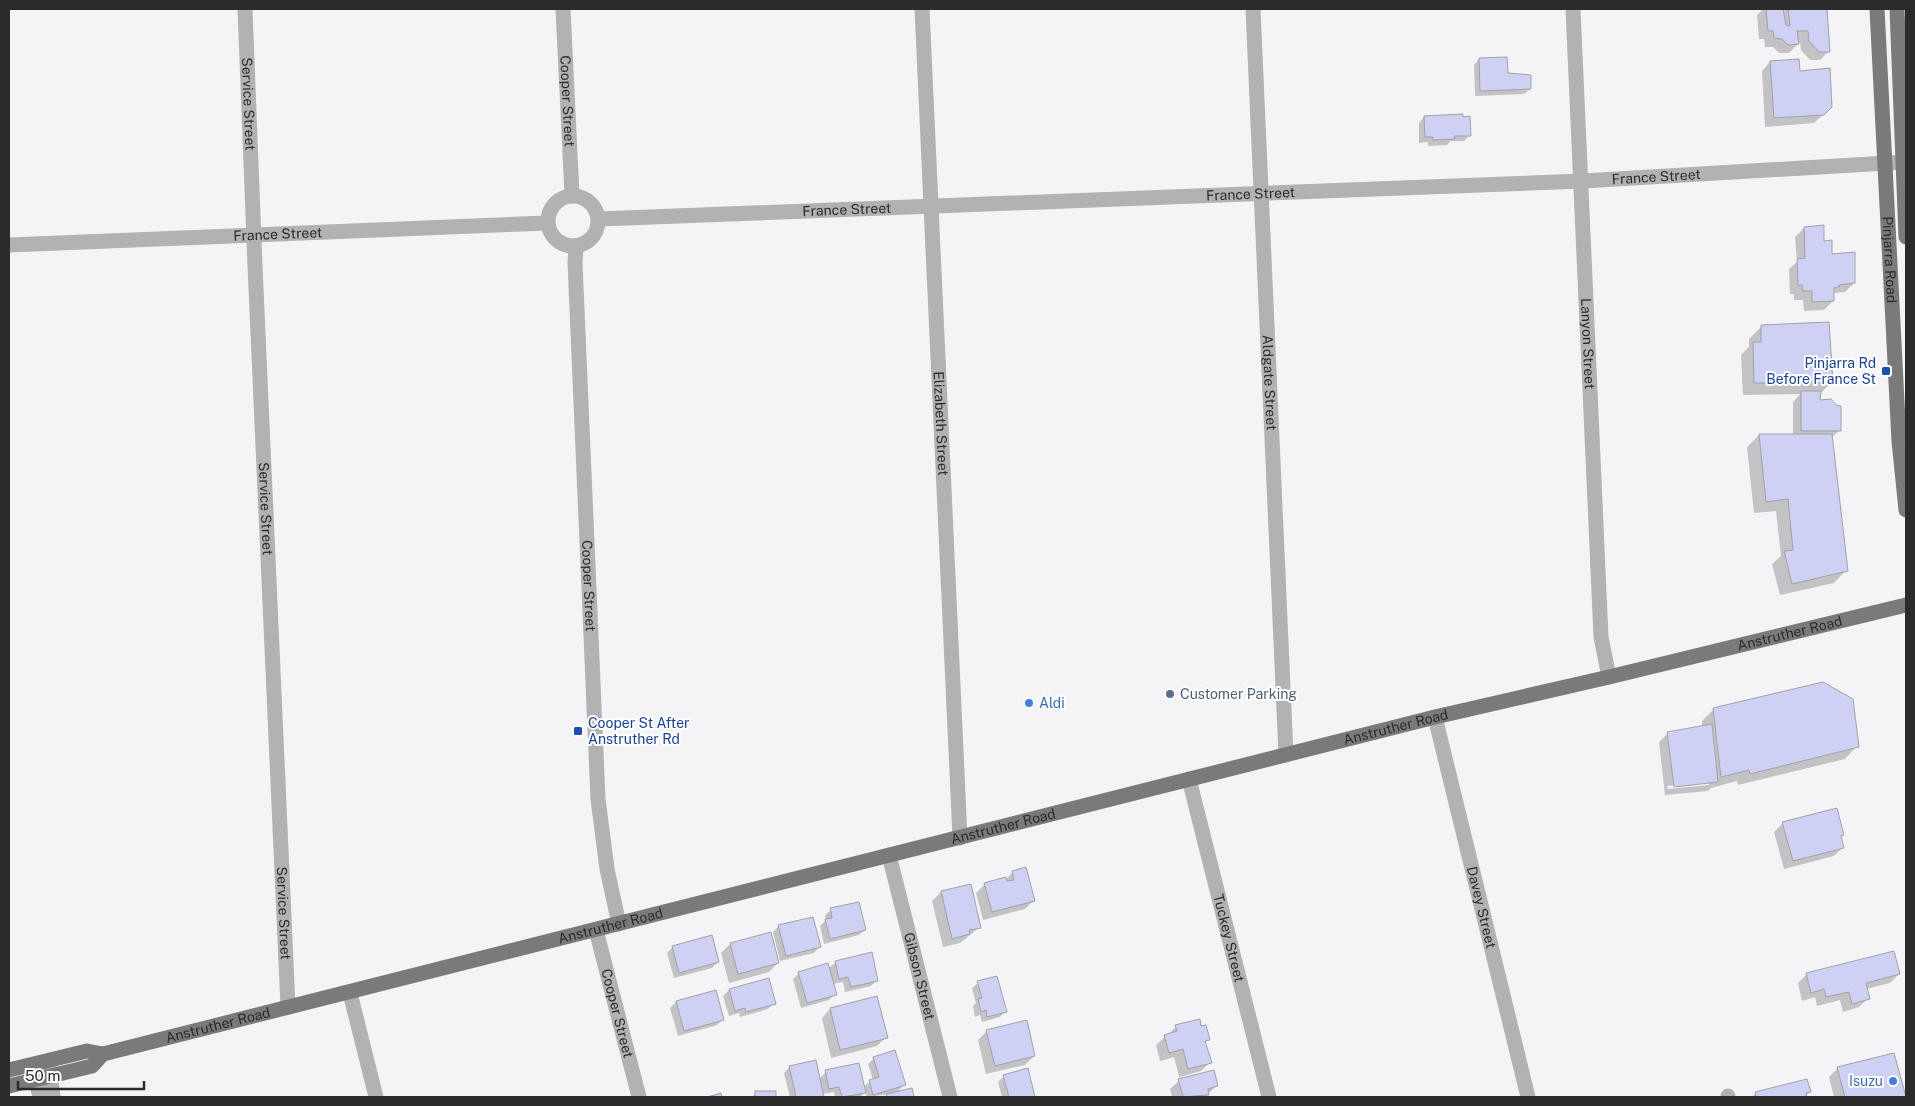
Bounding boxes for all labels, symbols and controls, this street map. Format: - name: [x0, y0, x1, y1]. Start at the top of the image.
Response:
- street label: Cooper Street: [557, 55, 578, 147]
- street label: Service Street: [239, 57, 259, 151]
- street label: France Street: [1611, 166, 1701, 187]
- street label: France Street: [1206, 184, 1295, 204]
- street label: France Street: [802, 200, 892, 219]
- street label: Pinjarra Road: [1880, 216, 1900, 304]
- street label: France Street: [233, 224, 323, 244]
- street label: Lanyon Street: [1578, 298, 1598, 390]
- street label: Aldgate Street: [1259, 335, 1280, 431]
- place label: Pinjarra Rd Before France St: [1766, 355, 1876, 387]
- marker: Pinjarra Rd Before France St: [1880, 365, 1892, 377]
- street label: Elizabeth Street: [931, 371, 951, 476]
- street label: Service Street: [256, 462, 276, 556]
- street label: Cooper Street: [579, 540, 599, 632]
- street label: Anstruther Road: [1736, 613, 1844, 654]
- place label: Customer Parking: [1180, 686, 1297, 702]
- marker: Customer Parking: [1164, 688, 1176, 700]
- place label: Aldi: [1039, 695, 1065, 711]
- marker: Aldi: [1023, 697, 1035, 709]
- street label: Anstruther Road: [1342, 706, 1450, 748]
- place label: Cooper St After Anstruther Rd: [588, 715, 690, 747]
- marker: Cooper St After Anstruther Rd: [572, 725, 584, 737]
- street label: Anstruther Road: [949, 805, 1057, 847]
- street label: Davey Street: [1464, 865, 1499, 950]
- street label: Service Street: [274, 866, 294, 960]
- street label: Tuckey Street: [1210, 892, 1248, 984]
- street label: Anstruther Road: [556, 905, 665, 947]
- street label: Gibson Street: [901, 931, 938, 1022]
- street label: Cooper Street: [598, 967, 637, 1060]
- street label: Anstruther Road: [164, 1004, 272, 1046]
- scale bar: [18, 1058, 144, 1090]
- text: 50 m: [25, 1067, 60, 1084]
- place label: Isuzu: [1849, 1073, 1883, 1089]
- marker: Isuzu: [1887, 1075, 1899, 1087]

